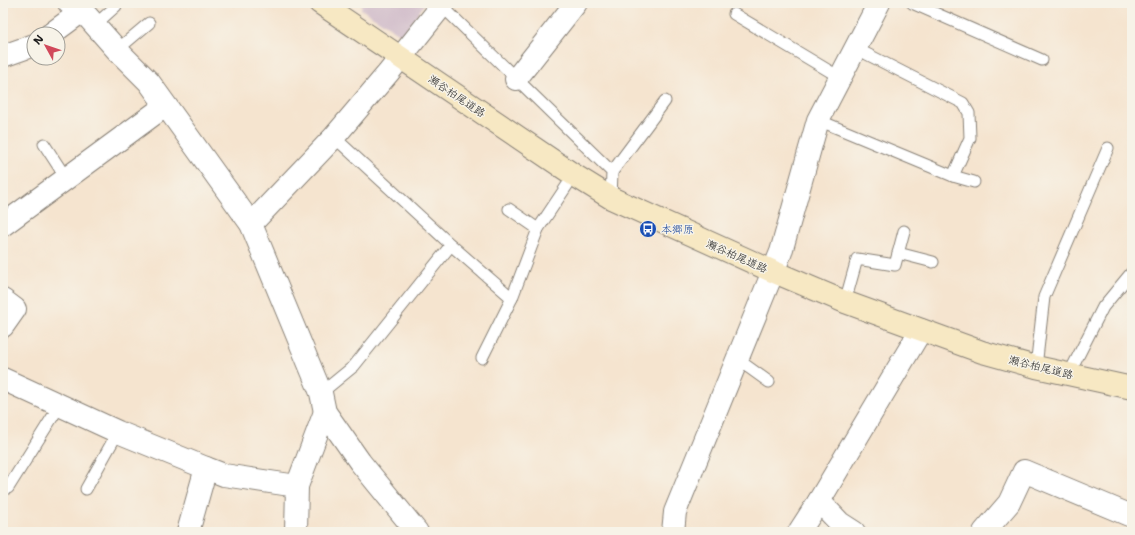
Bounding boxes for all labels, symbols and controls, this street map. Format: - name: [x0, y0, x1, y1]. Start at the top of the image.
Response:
- north arrow: [26, 26, 66, 66]
- text: N: [30, 32, 47, 48]
- street label: 瀬谷柏尾道路: [425, 72, 488, 121]
- bus stop icon: 本郷原: [638, 219, 658, 239]
- place label: 本郷原: [661, 222, 694, 237]
- street label: 瀬谷柏尾道路: [704, 236, 770, 277]
- street label: 瀬谷柏尾道路: [1007, 352, 1075, 383]

